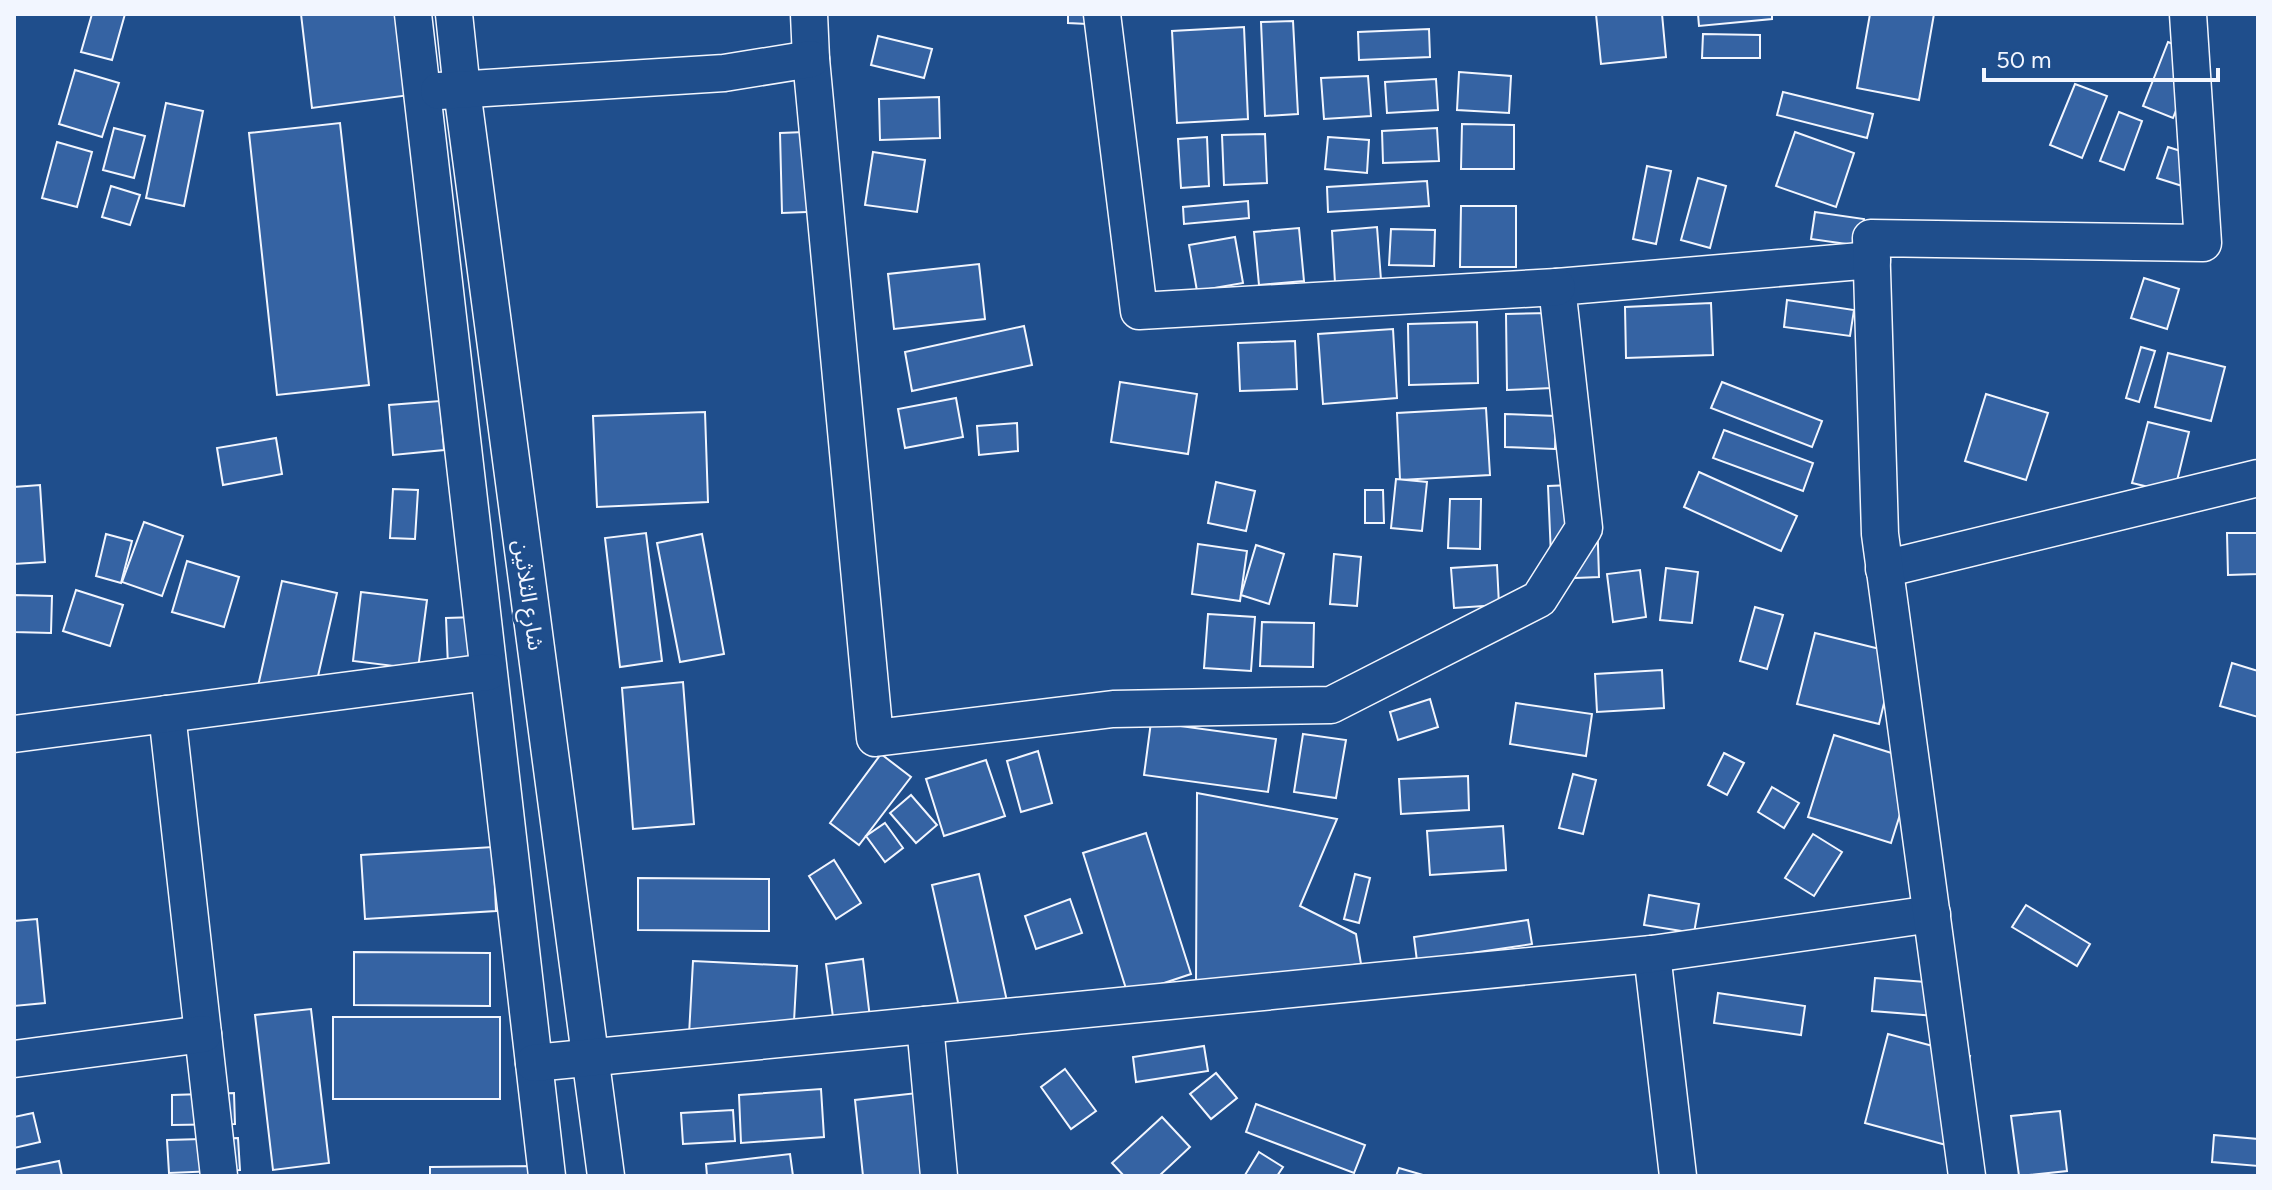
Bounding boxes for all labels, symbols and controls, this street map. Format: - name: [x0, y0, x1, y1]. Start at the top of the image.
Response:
- scale bar: [1984, 32, 2218, 82]
- text: 50 m: [1996, 45, 2052, 74]
- street label: شارع الثلاثين: [504, 538, 550, 653]

